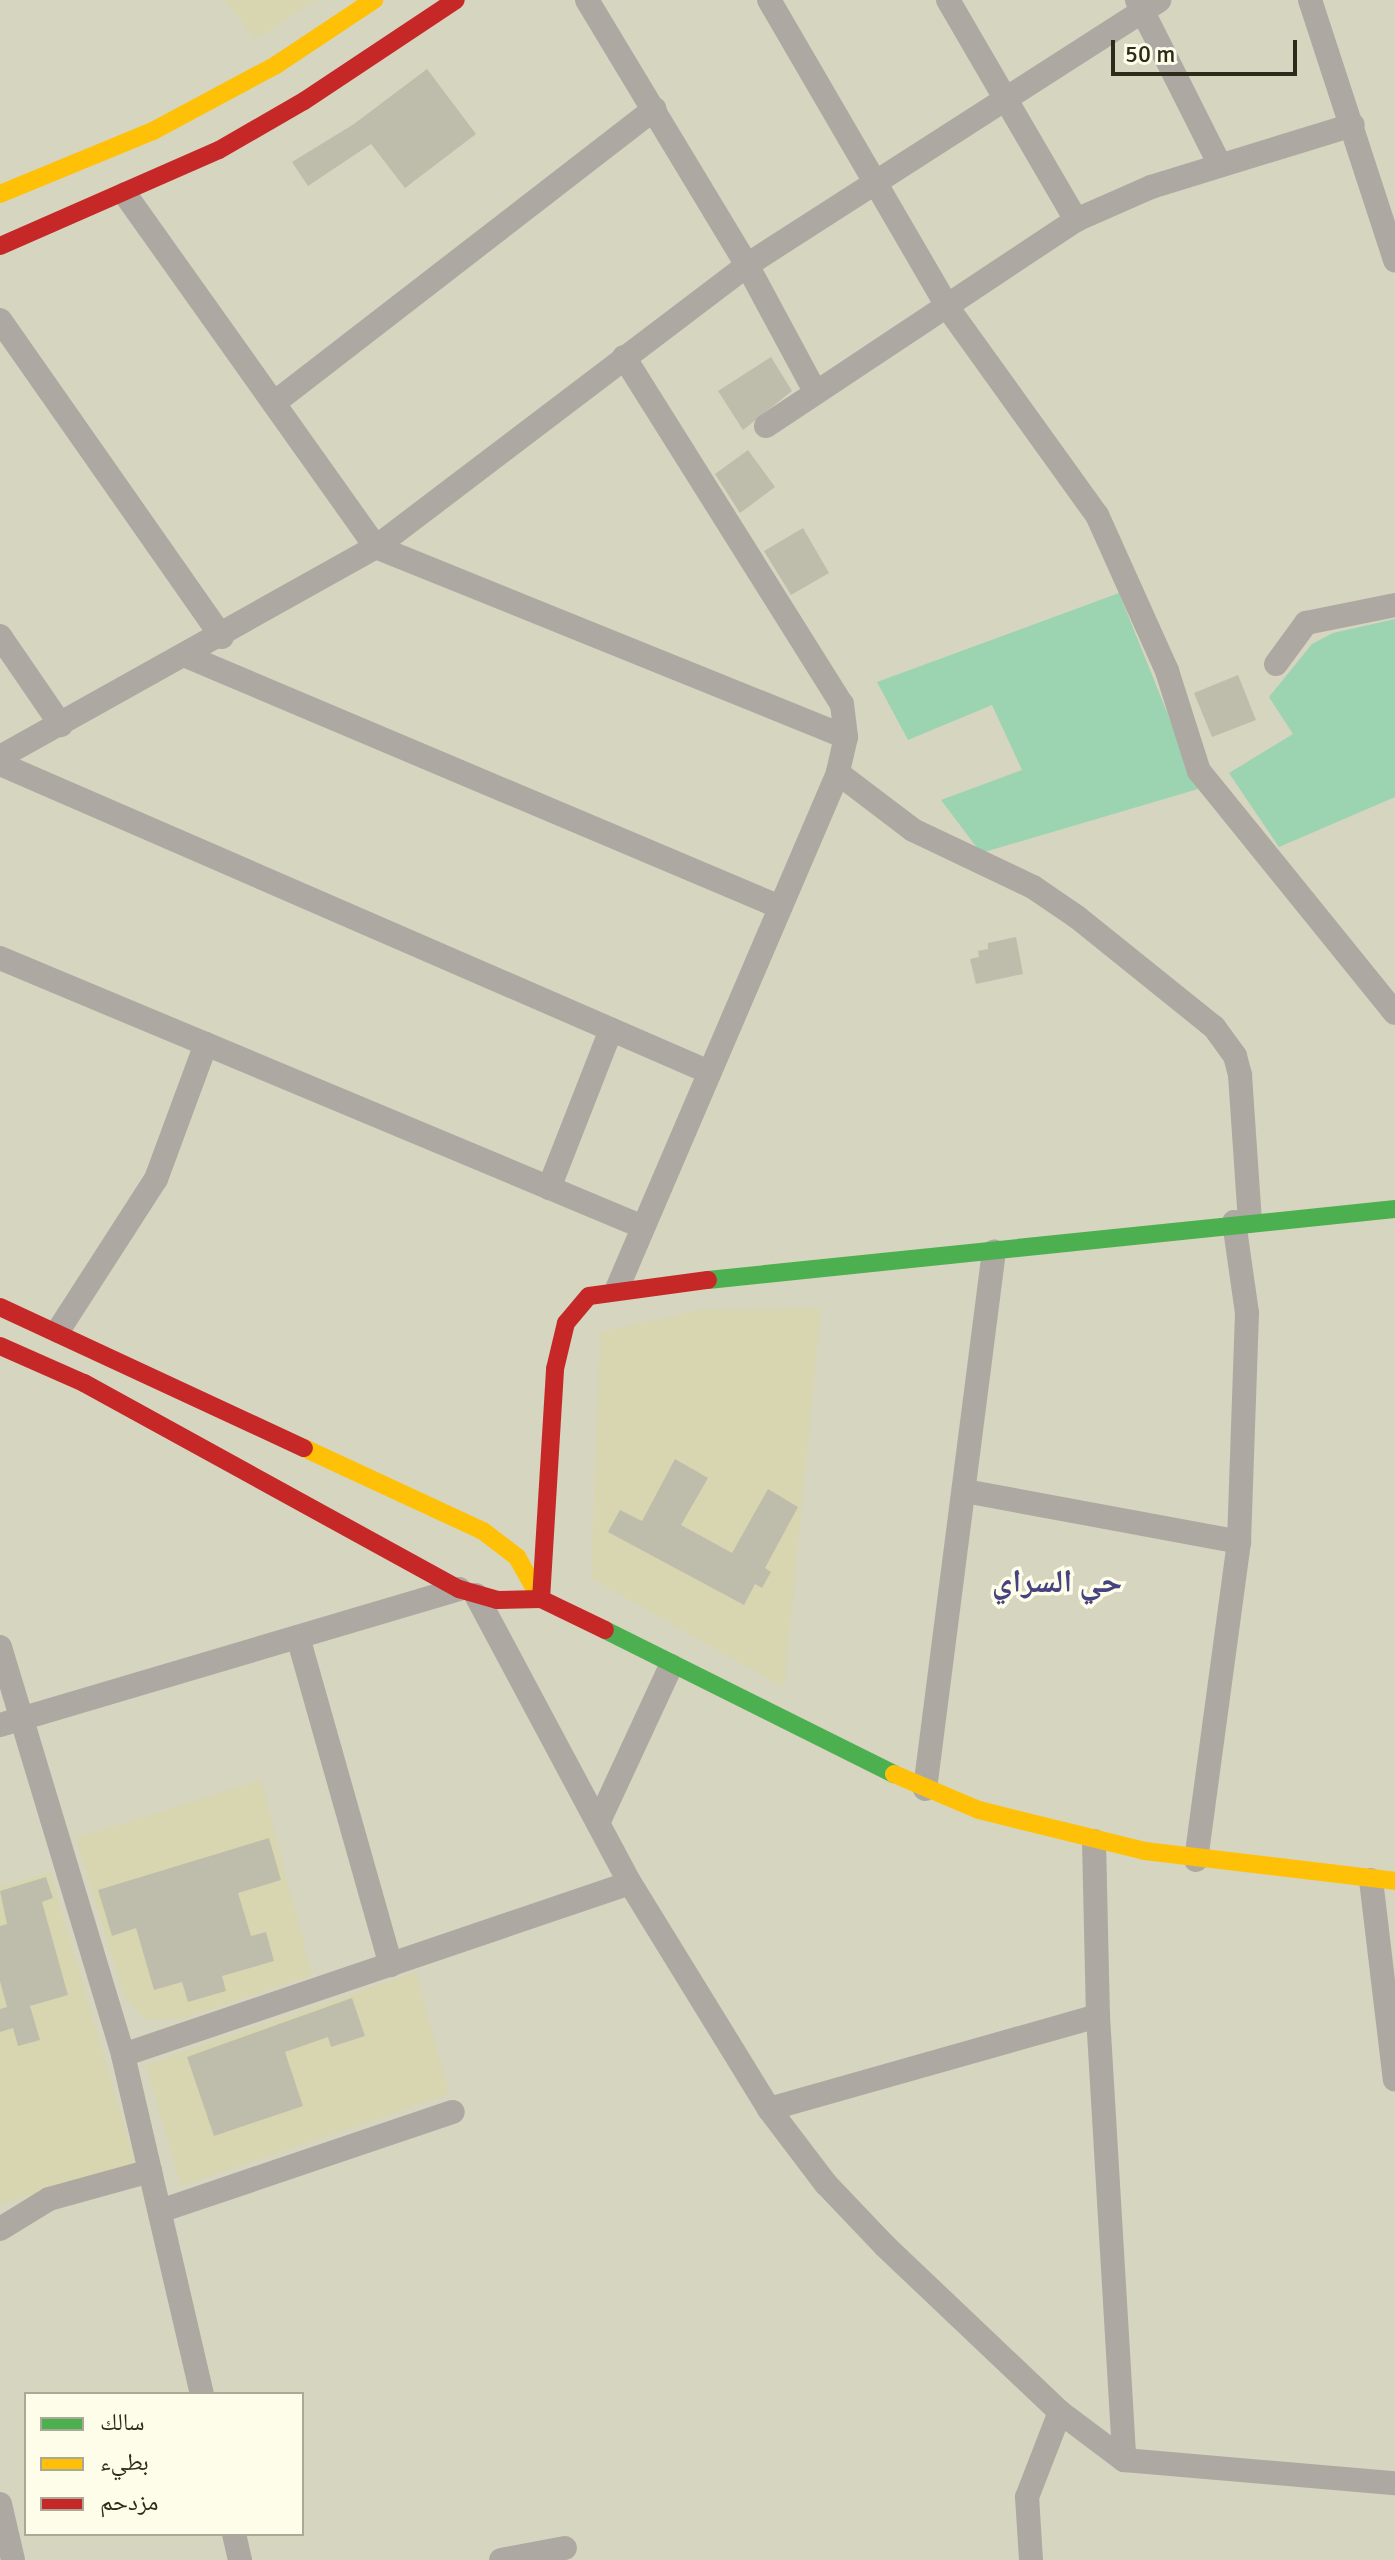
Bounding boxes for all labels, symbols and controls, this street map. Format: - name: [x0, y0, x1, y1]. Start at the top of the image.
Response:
- scale bar: [1115, 24, 1301, 74]
- text: 50 m: [1125, 39, 1175, 69]
- district label: حي السراي: [992, 1563, 1122, 1601]
- legend: [24, 2392, 304, 2536]
- text: سالك: [100, 2407, 145, 2437]
- text: بطيء: [100, 2447, 149, 2477]
- text: مزدحم: [100, 2487, 159, 2517]

